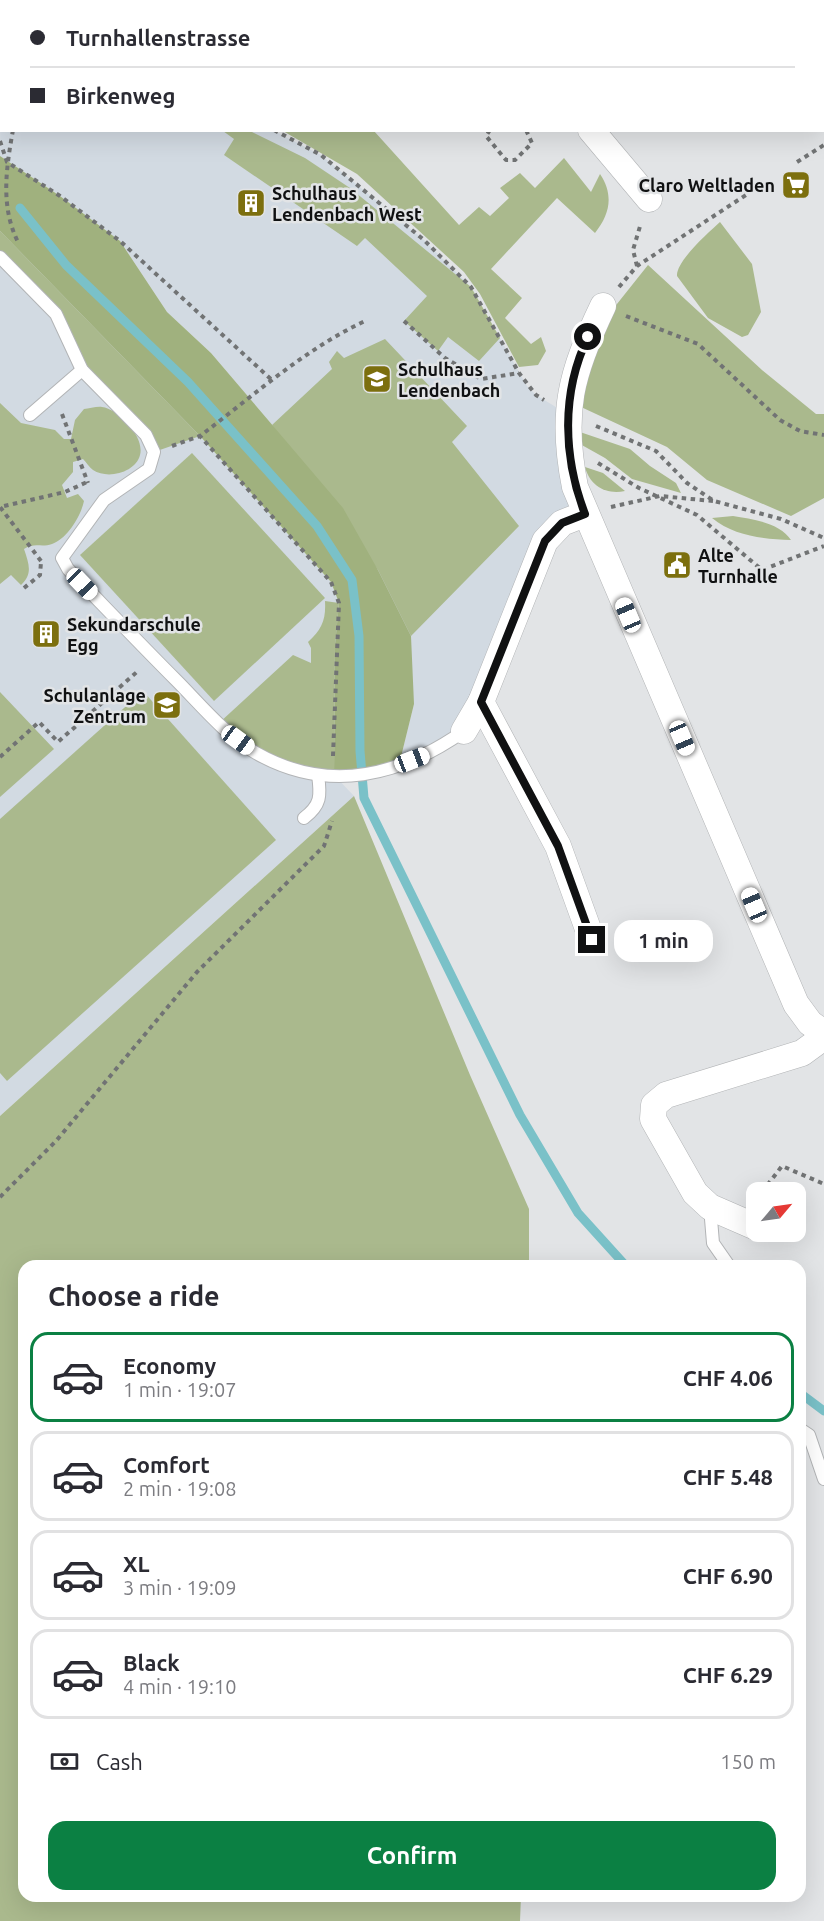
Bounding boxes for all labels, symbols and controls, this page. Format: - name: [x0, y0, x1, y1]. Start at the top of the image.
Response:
- text: Turnhallenstrasse: [66, 25, 251, 50]
- text: Birkenweg: [66, 83, 175, 108]
- supermarket icon: Claro Weltladen: [780, 169, 812, 201]
- place label: Claro Weltladen: [639, 175, 775, 195]
- place label: Schulhaus Lendenbach West: [272, 183, 422, 224]
- building icon: Schulhaus Lendenbach West: [235, 187, 267, 219]
- route start: [574, 323, 601, 350]
- place label: Schulhaus Lendenbach: [398, 359, 500, 400]
- school or university icon: Schulhaus Lendenbach: [361, 363, 393, 395]
- place label: Alte Turnhalle: [698, 545, 778, 586]
- public building icon: Alte Turnhalle: [661, 549, 693, 581]
- car: [63, 565, 101, 603]
- car: [613, 595, 643, 635]
- place label: Sekundarschule Egg: [67, 614, 201, 655]
- building icon: Sekundarschule Egg: [30, 618, 62, 650]
- place label: Schulanlage Zentrum: [43, 685, 146, 726]
- school or university icon: Schulanlage Zentrum: [151, 689, 183, 721]
- car: [667, 718, 697, 758]
- car: [218, 722, 258, 758]
- car: [392, 745, 432, 775]
- car: [739, 885, 769, 925]
- callout: 1 min: [613, 919, 712, 961]
- route end: [578, 926, 605, 953]
- text: 1 min: [638, 929, 689, 952]
- north arrow: [746, 1182, 806, 1242]
- map controls: [746, 1182, 806, 1242]
- text: Choose a ride: [48, 1281, 220, 1311]
- icon: car: [51, 1350, 105, 1404]
- text: Economy: [123, 1353, 216, 1378]
- text: CHF 4.06: [683, 1365, 773, 1390]
- text: 1 min · 19:07: [123, 1378, 237, 1401]
- icon: car: [51, 1449, 105, 1503]
- text: Comfort: [123, 1452, 210, 1477]
- text: CHF 5.48: [683, 1464, 773, 1489]
- text: 2 min · 19:08: [123, 1477, 237, 1500]
- icon: car: [51, 1548, 105, 1602]
- text: XL: [123, 1551, 150, 1576]
- text: CHF 6.90: [683, 1563, 773, 1588]
- text: 3 min · 19:09: [123, 1576, 237, 1599]
- icon: car: [51, 1647, 105, 1701]
- text: Black: [123, 1650, 180, 1675]
- text: CHF 6.29: [683, 1662, 773, 1687]
- text: 4 min · 19:10: [123, 1675, 237, 1698]
- icon: cash: [48, 1745, 81, 1778]
- text: Cash: [96, 1749, 143, 1774]
- text: 150 m: [720, 1750, 776, 1773]
- button: Confirm: [48, 1821, 776, 1890]

